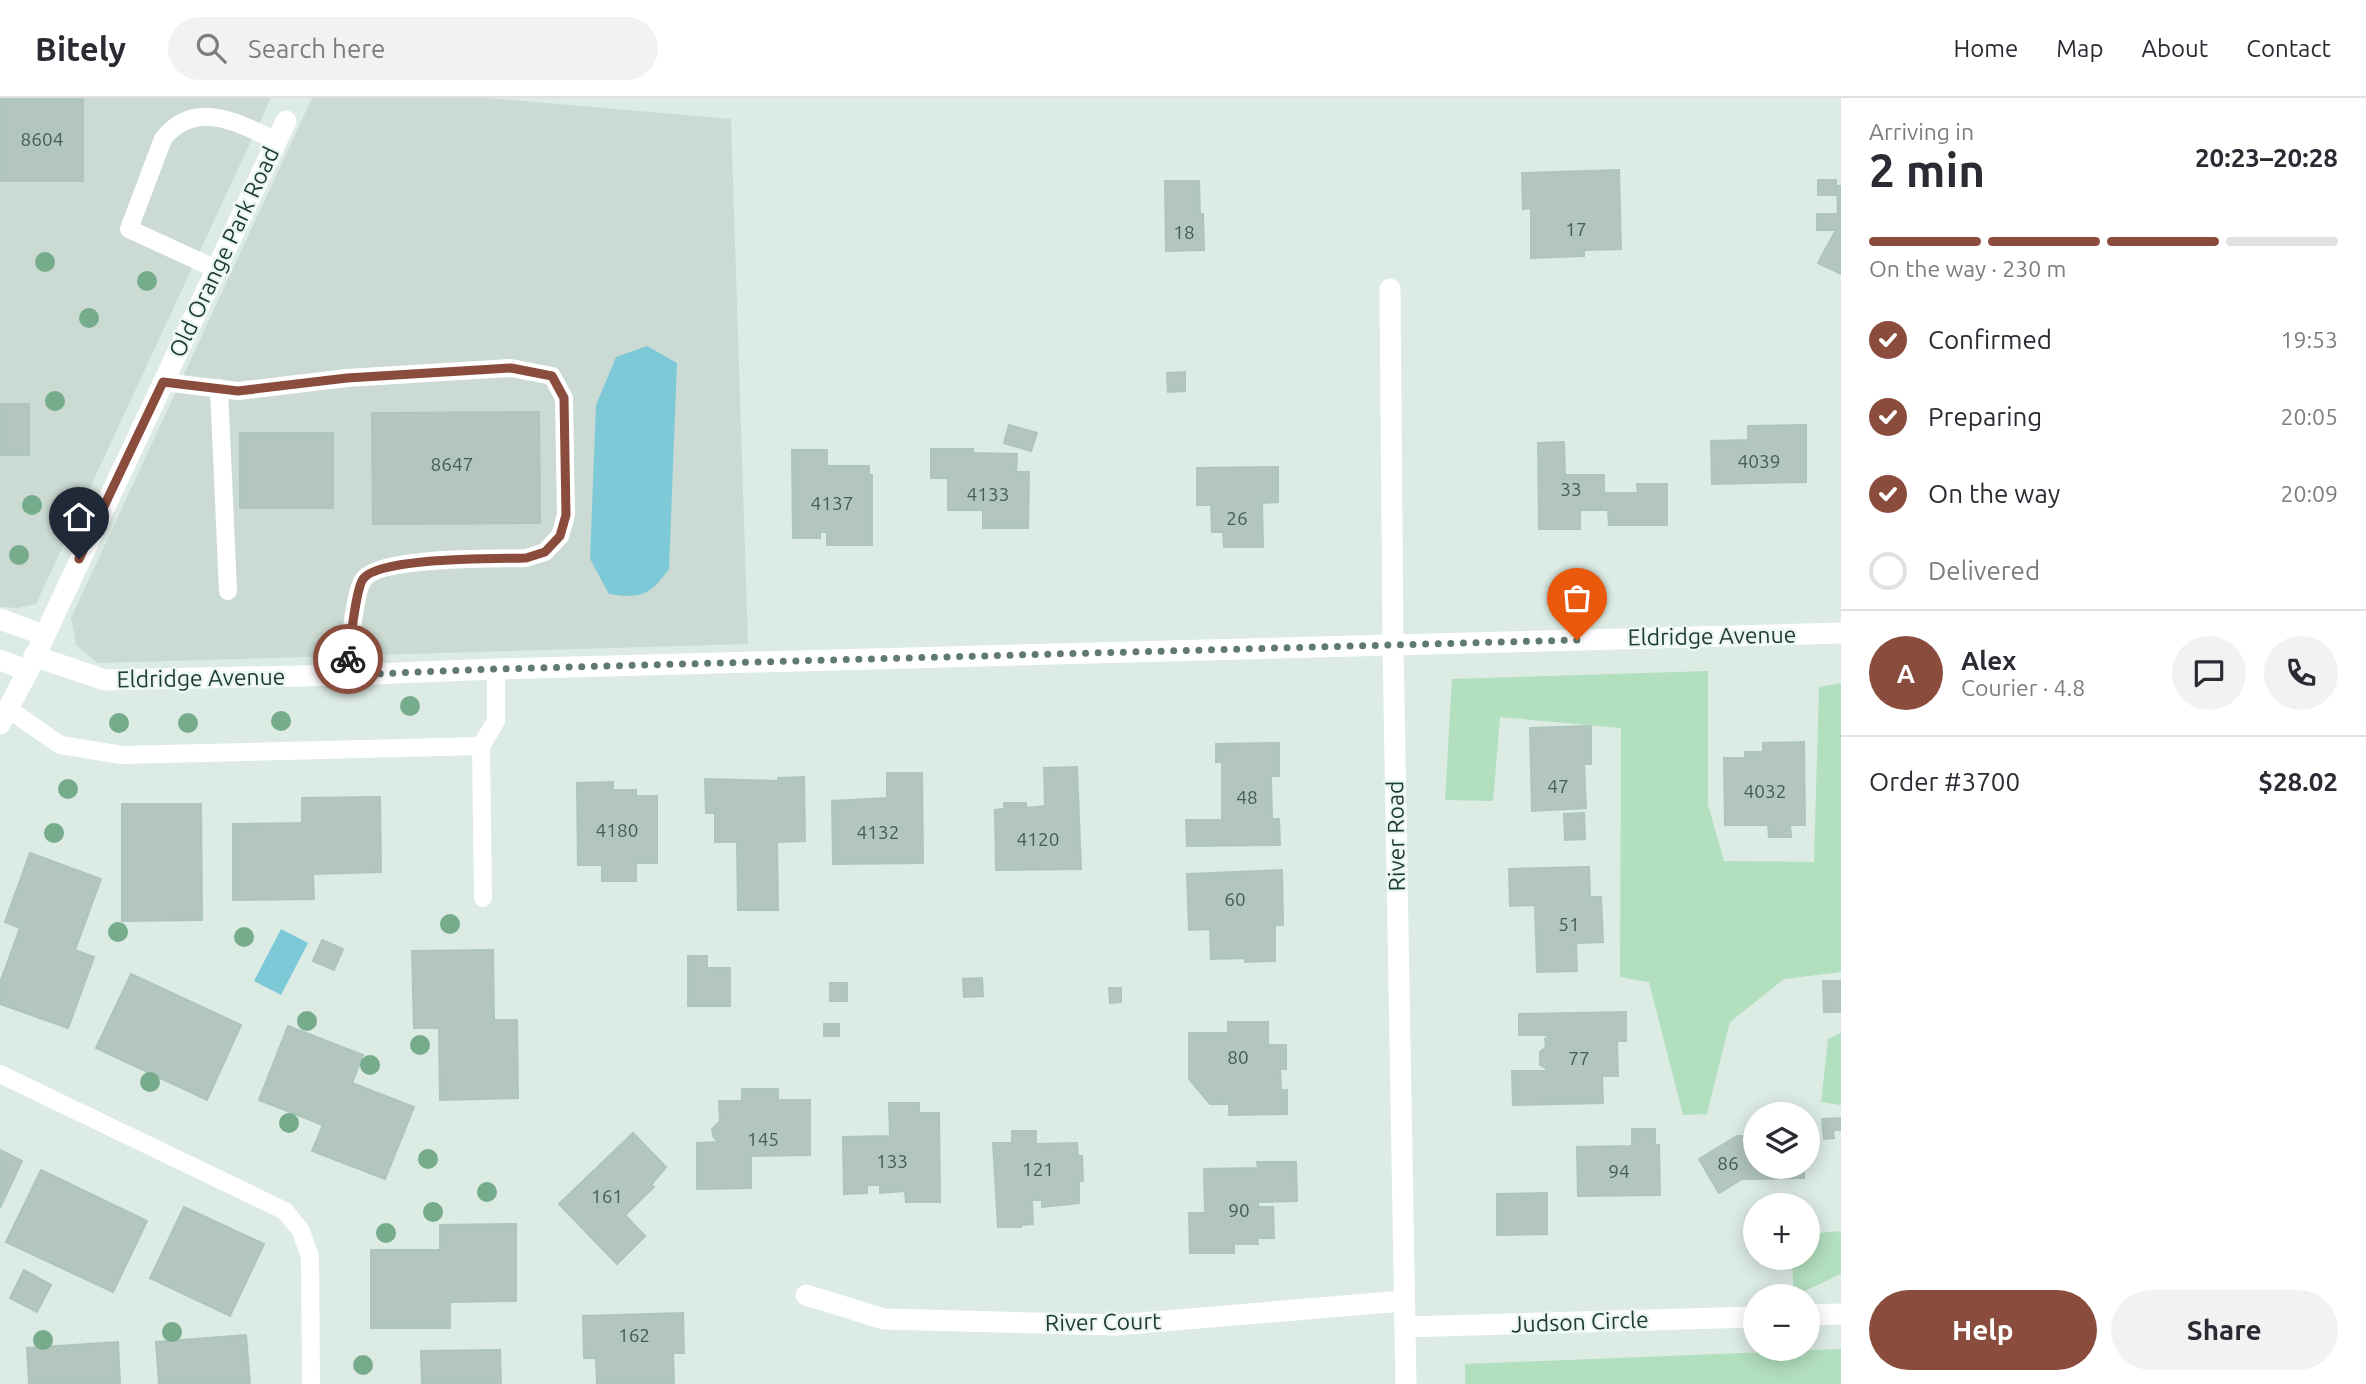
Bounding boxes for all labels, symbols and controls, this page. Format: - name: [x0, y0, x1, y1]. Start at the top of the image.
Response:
- search box: [168, 17, 658, 80]
- icon: search: [192, 29, 230, 67]
- text: Bitely: [35, 30, 126, 67]
- text: Search here: [248, 34, 385, 63]
- text: Home: [1953, 35, 2018, 62]
- text: Map: [2056, 35, 2103, 62]
- text: About: [2141, 35, 2208, 62]
- text: Contact: [2246, 35, 2331, 62]
- text: Arriving in: [1869, 119, 1974, 144]
- house number: 8604: [21, 128, 63, 150]
- street label: Old Orange Park Road: [164, 143, 283, 361]
- text: 20:23–20:28: [2195, 143, 2338, 172]
- text: 2 min: [1869, 144, 1985, 196]
- house number: 17: [1565, 218, 1587, 240]
- house number: 18: [1173, 221, 1195, 243]
- text: On the way · 230 m: [1869, 256, 2066, 281]
- icon: check: [1869, 321, 1907, 359]
- text: Confirmed: [1928, 325, 2052, 354]
- text: 19:53: [2280, 327, 2338, 352]
- icon: check: [1869, 398, 1907, 436]
- text: Preparing: [1928, 402, 2042, 431]
- text: 20:05: [2280, 404, 2338, 429]
- house number: 4039: [1738, 450, 1780, 472]
- house number: 8647: [431, 453, 473, 475]
- icon: check: [1869, 475, 1907, 513]
- house number: 33: [1560, 478, 1582, 500]
- text: On the way: [1928, 479, 2060, 508]
- text: 20:09: [2280, 481, 2338, 506]
- house number: 4133: [967, 483, 1009, 505]
- pin: [49, 487, 109, 559]
- house number: 4137: [811, 492, 853, 514]
- icon: home: [60, 498, 98, 536]
- house number: 26: [1226, 507, 1248, 529]
- text: Delivered: [1928, 556, 2040, 585]
- pin: [1547, 568, 1607, 640]
- icon: bag: [1558, 579, 1596, 617]
- street label: Eldridge Avenue: [1627, 622, 1797, 649]
- courier: [313, 624, 383, 694]
- button: chat: [2172, 636, 2246, 710]
- button: phone: [2264, 636, 2338, 710]
- icon: bike: [329, 640, 367, 678]
- text: Alex: [1961, 646, 2016, 675]
- text: A: [1897, 659, 1915, 688]
- street label: Eldridge Avenue: [116, 664, 286, 691]
- text: Courier · 4.8: [1961, 675, 2085, 700]
- text: Order #3700: [1869, 767, 2020, 796]
- text: $28.02: [2258, 767, 2338, 796]
- house number: 47: [1547, 775, 1569, 797]
- street label: River Road: [1382, 780, 1409, 892]
- house number: 4032: [1744, 780, 1786, 802]
- house number: 48: [1236, 786, 1258, 808]
- house number: 4180: [596, 819, 638, 841]
- house number: 4132: [857, 821, 899, 843]
- house number: 4120: [1017, 828, 1059, 850]
- house number: 60: [1224, 888, 1246, 910]
- house number: 51: [1558, 913, 1580, 935]
- house number: 80: [1227, 1046, 1249, 1068]
- house number: 77: [1568, 1047, 1590, 1069]
- map controls: [1743, 1102, 1820, 1361]
- button: layers: [1743, 1102, 1820, 1179]
- house number: 145: [747, 1128, 779, 1150]
- house number: 133: [876, 1150, 908, 1172]
- house number: 86: [1717, 1152, 1739, 1174]
- house number: 121: [1022, 1158, 1054, 1180]
- house number: 94: [1608, 1160, 1630, 1182]
- house number: 161: [591, 1185, 623, 1207]
- button: +: [1743, 1193, 1820, 1270]
- house number: 90: [1228, 1199, 1250, 1221]
- button: −: [1743, 1284, 1820, 1361]
- button: Help: [1869, 1290, 2097, 1370]
- button: Share: [2111, 1290, 2338, 1370]
- street label: Judson Circle: [1511, 1307, 1649, 1336]
- street label: River Court: [1045, 1308, 1161, 1335]
- house number: 162: [618, 1324, 650, 1346]

